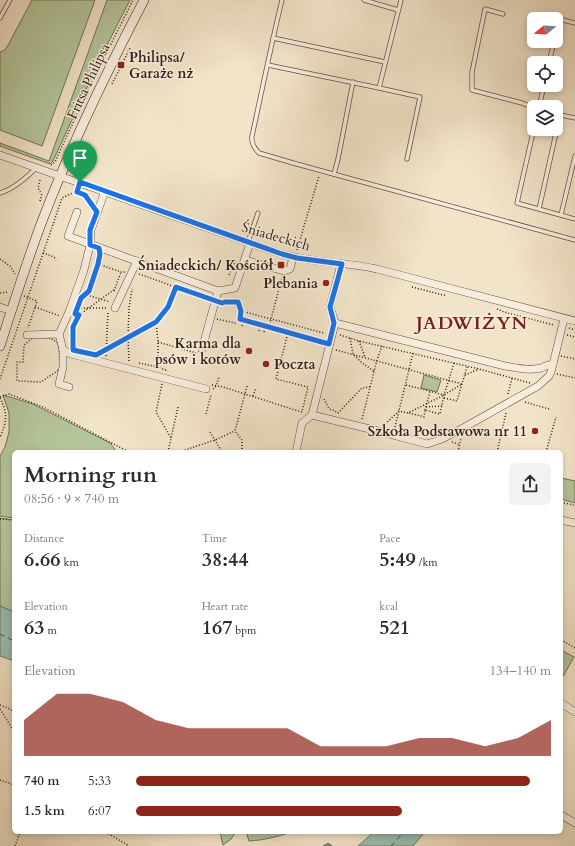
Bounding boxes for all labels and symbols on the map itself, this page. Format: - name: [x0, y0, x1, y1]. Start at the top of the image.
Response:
- north arrow: [527, 12, 563, 48]
- street label: Fritsa Philipsa: [63, 40, 114, 122]
- place label: Philipsa/ Garaże nż: [129, 48, 193, 83]
- marker: Philipsa/ Garaże nż: [116, 60, 126, 70]
- pin: [63, 141, 97, 182]
- street label: Śniadeckich: [239, 218, 313, 255]
- place label: Śniadeckich/ Kościół: [138, 255, 274, 275]
- marker: Śniadeckich/ Kościół: [276, 260, 286, 270]
- place label: Plebania: [263, 274, 318, 293]
- marker: Plebania: [321, 278, 331, 288]
- district label: JADWIŻYN: [413, 311, 528, 336]
- place label: Karma dla psów i kotów: [155, 334, 241, 369]
- marker: Karma dla psów i kotów: [244, 346, 254, 356]
- place label: Poczta: [274, 355, 316, 374]
- marker: Poczta: [261, 359, 271, 369]
- place label: Szkoła Podstawowa nr 11: [368, 422, 527, 441]
- marker: Szkoła Podstawowa nr 11: [530, 426, 540, 436]

